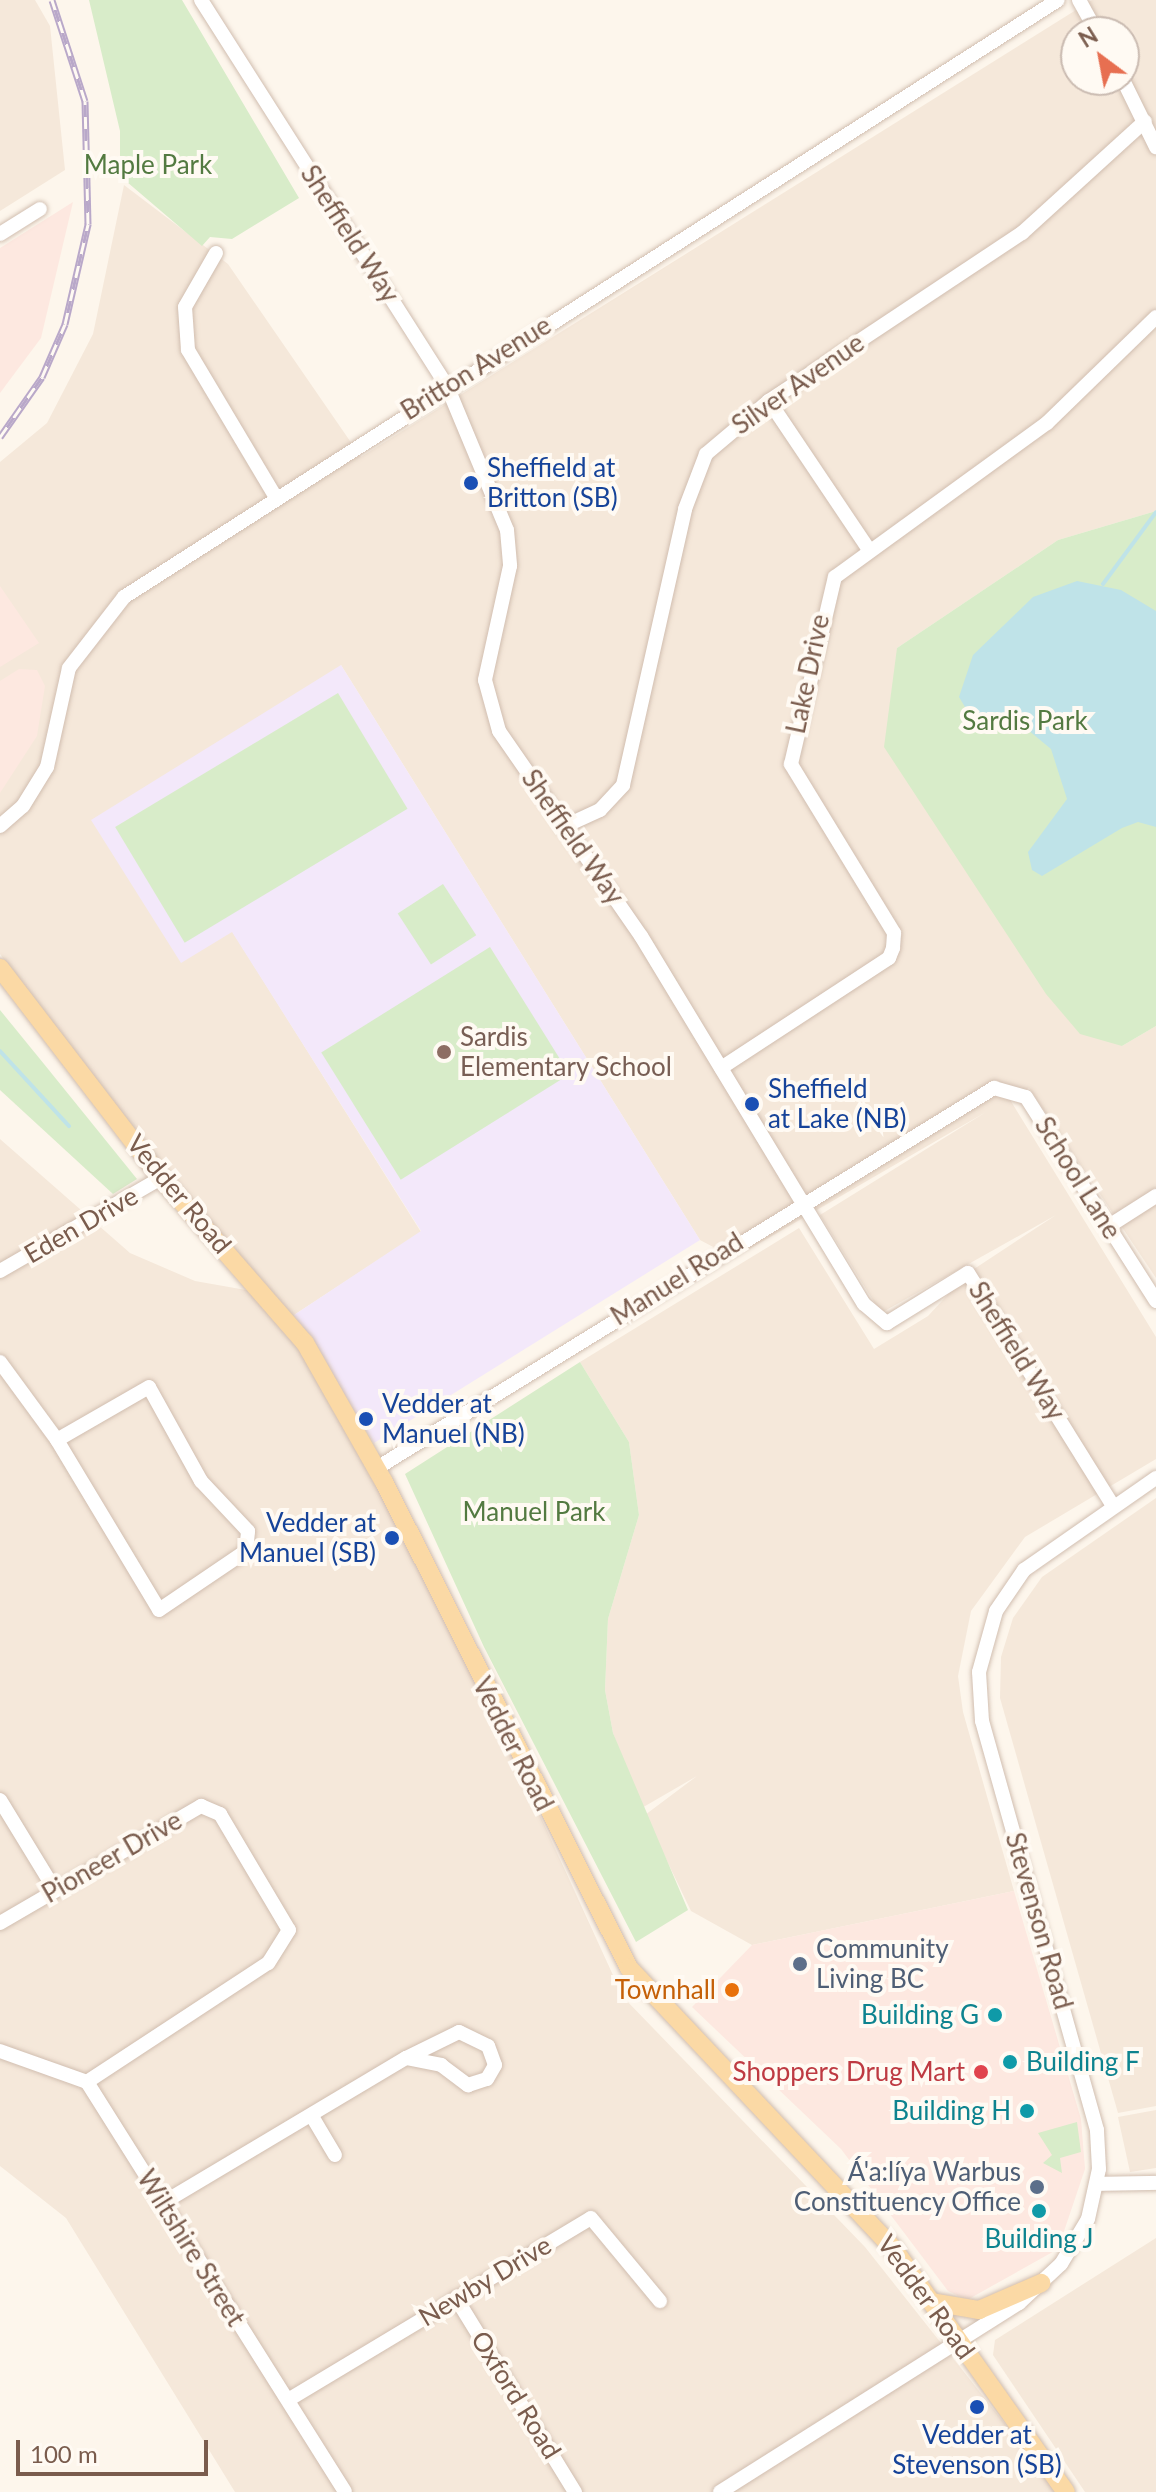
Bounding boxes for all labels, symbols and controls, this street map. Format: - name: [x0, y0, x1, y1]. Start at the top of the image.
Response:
- north arrow: [1060, 16, 1140, 96]
- text: N: [1074, 21, 1102, 53]
- park label: Maple Park: [84, 149, 212, 181]
- street label: Sheffield Way: [294, 159, 406, 309]
- street label: Britton Avenue: [395, 309, 557, 427]
- street label: Silver Avenue: [725, 327, 871, 441]
- place label: Sheffield at Britton (SB): [487, 452, 618, 514]
- marker: Sheffield at Britton (SB): [462, 474, 480, 492]
- street label: Lake Drive: [780, 612, 836, 736]
- park label: Sardis Park: [962, 705, 1088, 737]
- street label: Sheffield Way: [515, 763, 631, 911]
- place label: Sardis Elementary School: [460, 1021, 673, 1082]
- marker: Sardis Elementary School: [435, 1043, 453, 1061]
- place label: Sheffield at Lake (NB): [768, 1073, 906, 1134]
- marker: Sheffield at Lake (NB): [743, 1095, 761, 1113]
- street label: School Lane: [1028, 1111, 1128, 1245]
- street label: Vedder Road: [120, 1128, 238, 1260]
- street label: Eden Drive: [19, 1180, 143, 1270]
- street label: Manuel Road: [605, 1226, 749, 1332]
- street label: Sheffield Way: [962, 1276, 1072, 1426]
- place label: Vedder at Manuel (NB): [382, 1388, 525, 1450]
- marker: Vedder at Manuel (NB): [357, 1410, 375, 1428]
- park label: Manuel Park: [463, 1496, 605, 1528]
- place label: Vedder at Manuel (SB): [239, 1507, 376, 1568]
- marker: Vedder at Manuel (SB): [383, 1529, 401, 1547]
- street label: Vedder Road: [466, 1672, 560, 1816]
- street label: Pioneer Drive: [36, 1804, 188, 1910]
- street label: Stevenson Road: [999, 1829, 1079, 2013]
- place label: Community Living BC: [816, 1933, 949, 1994]
- marker: Community Living BC: [791, 1955, 809, 1973]
- place label: Townhall: [615, 1974, 716, 2006]
- marker: Townhall: [723, 1981, 741, 1999]
- place label: Building G: [861, 1999, 979, 2031]
- marker: Building G: [986, 2006, 1004, 2024]
- place label: Building F: [1026, 2046, 1140, 2078]
- marker: Building F: [1001, 2053, 1019, 2071]
- place label: Shoppers Drug Mart: [733, 2056, 965, 2088]
- marker: Shoppers Drug Mart: [972, 2063, 990, 2081]
- place label: Building H: [892, 2095, 1011, 2127]
- marker: Building H: [1018, 2102, 1036, 2120]
- place label: Á'a:líya Warbus Constituency Office: [793, 2156, 1021, 2218]
- street label: Wiltshire Street: [131, 2164, 251, 2332]
- marker: Á'a:líya Warbus Constituency Office: [1028, 2178, 1046, 2196]
- marker: Building J: [1030, 2202, 1048, 2220]
- place label: Building J: [984, 2223, 1094, 2255]
- street label: Newby Drive: [413, 2229, 557, 2333]
- street label: Vedder Road: [870, 2229, 982, 2365]
- street label: Oxford Road: [464, 2325, 568, 2465]
- marker: Vedder at Stevenson (SB): [968, 2398, 986, 2416]
- place label: Vedder at Stevenson (SB): [892, 2419, 1062, 2480]
- scale bar: [20, 2424, 212, 2474]
- text: 100 m: [30, 2439, 98, 2468]

